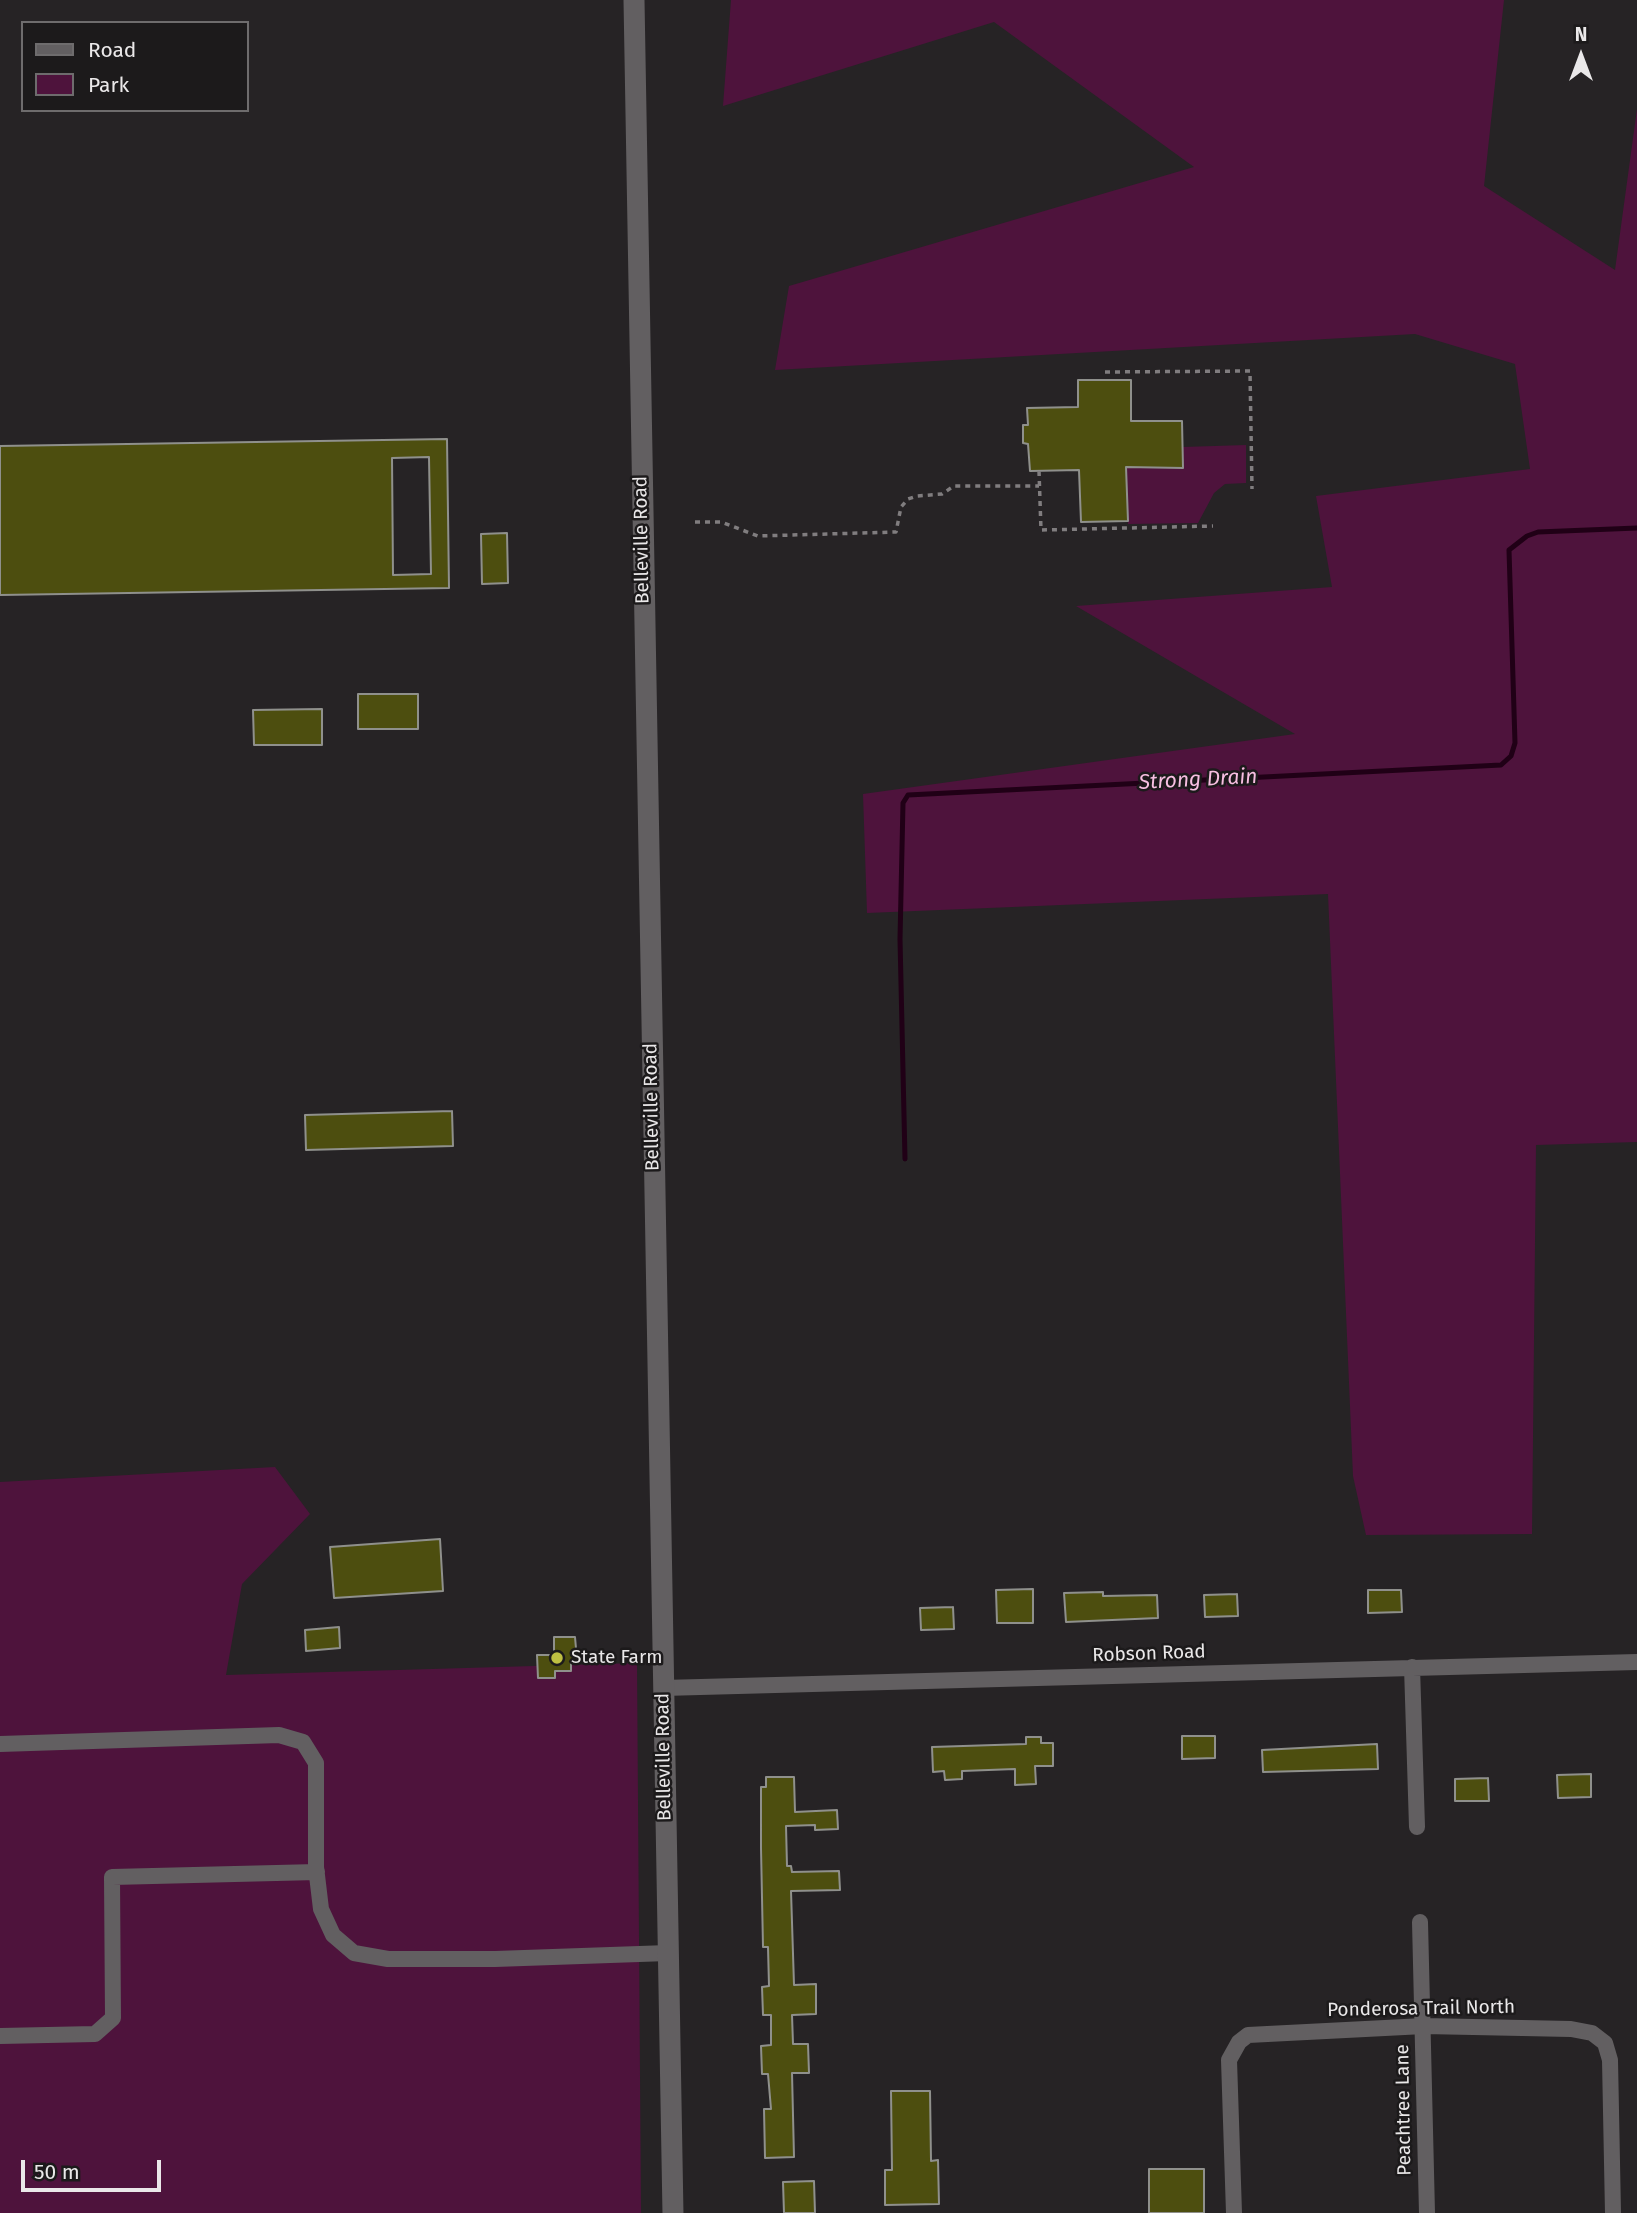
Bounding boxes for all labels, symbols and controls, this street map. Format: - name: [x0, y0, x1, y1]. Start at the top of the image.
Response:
- legend: [21, 21, 248, 112]
- north arrow: [1546, 21, 1616, 91]
- text: N: [1575, 23, 1587, 46]
- text: Road: [88, 37, 136, 63]
- text: Park: [88, 72, 129, 98]
- street label: Belleville Road: [629, 476, 655, 604]
- water label: Strong Drain: [1138, 764, 1258, 796]
- street label: Belleville Road: [639, 1043, 665, 1171]
- street label: Robson Road: [1092, 1641, 1206, 1667]
- place label: State Farm: [571, 1647, 663, 1669]
- marker: State Farm: [549, 1650, 565, 1666]
- street label: Belleville Road: [651, 1693, 677, 1821]
- street label: Ponderosa Trail North: [1327, 1996, 1515, 2022]
- street label: Peachtree Lane: [1391, 2044, 1417, 2176]
- scale bar: [24, 2146, 164, 2190]
- text: 50 m: [34, 2159, 80, 2185]

